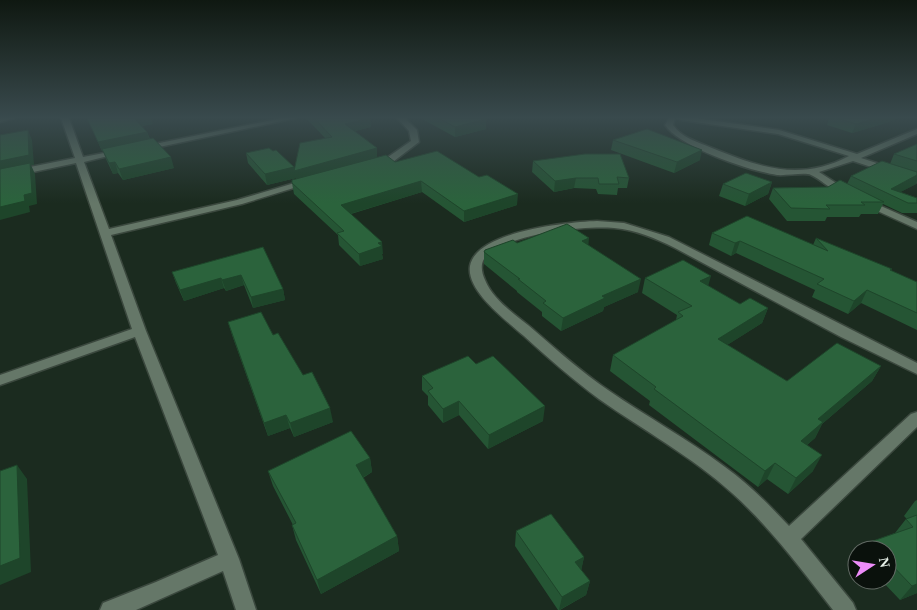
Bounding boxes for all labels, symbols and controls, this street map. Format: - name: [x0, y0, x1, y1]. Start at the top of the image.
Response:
- north arrow: [847, 540, 897, 590]
- text: N: [876, 556, 893, 569]

